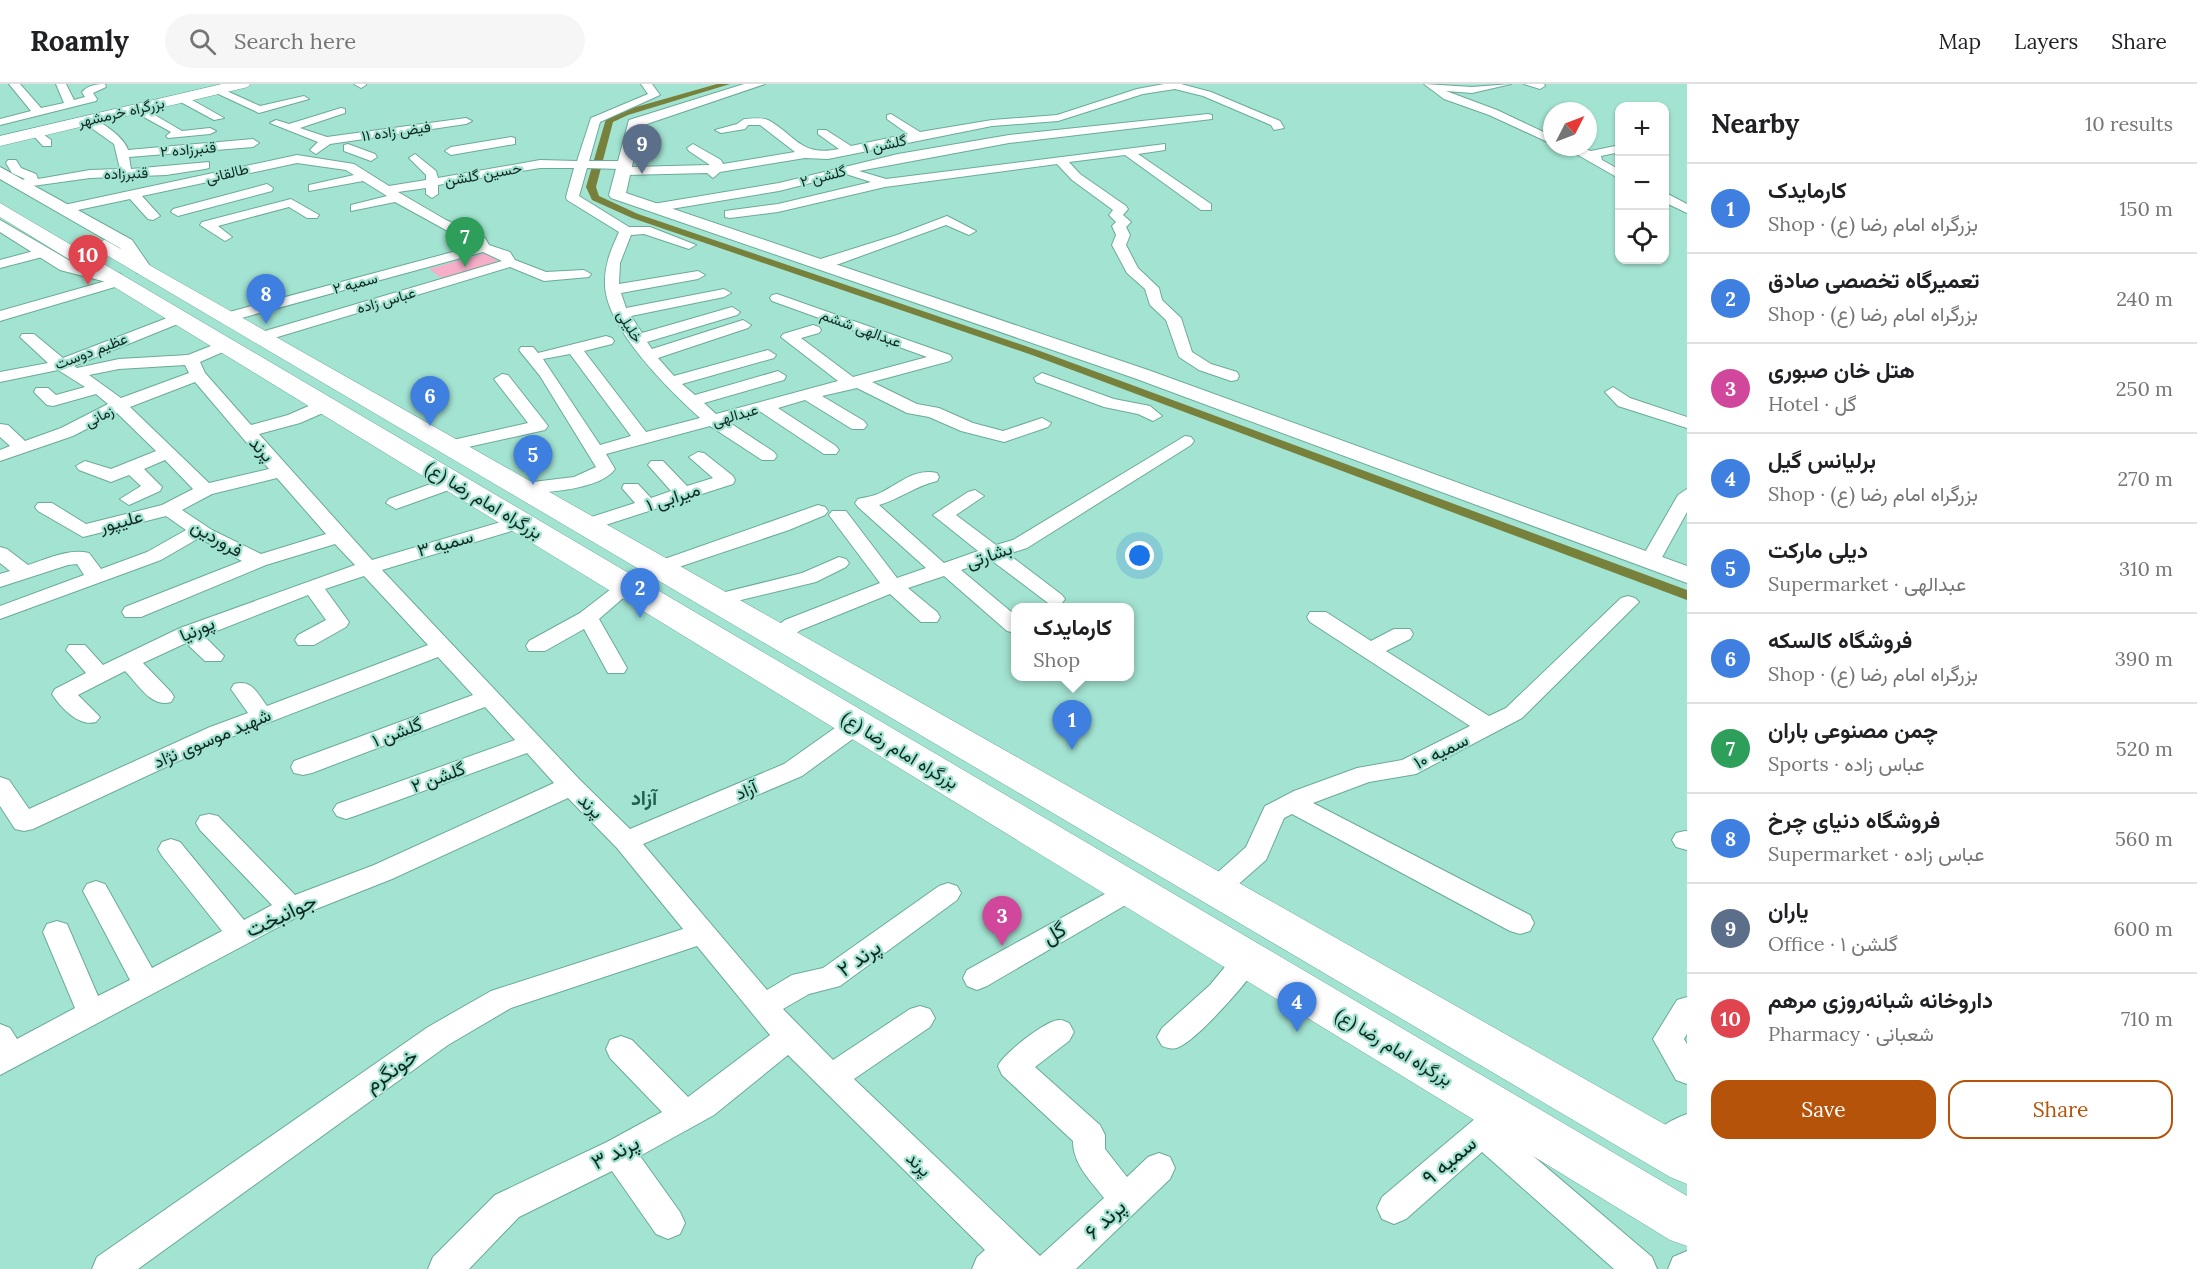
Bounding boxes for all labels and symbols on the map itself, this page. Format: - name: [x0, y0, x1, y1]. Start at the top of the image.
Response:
- street label: بزرگراه خرمشهر: [75, 93, 166, 131]
- north arrow: [1543, 102, 1597, 156]
- street label: فیض زاده ۱۱: [360, 117, 432, 146]
- pin: 9: [622, 124, 662, 174]
- street label: گلشن ۱: [862, 130, 909, 159]
- street label: قنبرزاده ۲: [159, 137, 217, 161]
- street label: طالقانی: [204, 158, 251, 188]
- street label: حسین گلشن: [443, 158, 523, 191]
- street label: گلشن ۲: [798, 161, 849, 192]
- street label: قنبرزاده: [103, 163, 149, 183]
- pin: 7: [446, 218, 484, 267]
- pin: 10: [68, 236, 107, 285]
- street label: سمیه ۲: [331, 268, 380, 298]
- pin: 8: [246, 274, 286, 324]
- street label: عباس زاده: [354, 282, 418, 318]
- street label: عبدالهی ششم: [818, 305, 904, 352]
- street label: خلیلی: [612, 306, 647, 346]
- street label: عظیم دوست: [52, 328, 131, 375]
- pin: 6: [410, 376, 450, 426]
- street label: عبدالهی: [710, 399, 760, 432]
- street label: زمانی: [81, 401, 117, 432]
- street label: پرند: [244, 431, 279, 467]
- pin: 5: [514, 436, 552, 485]
- street label: بزرگراه امام رضا (ع): [421, 456, 547, 545]
- street label: میرابی ۱: [643, 478, 703, 516]
- street label: علیپور: [96, 504, 145, 539]
- street label: فروردین: [187, 514, 247, 562]
- street label: سمیه ۳: [415, 525, 475, 561]
- street label: بشارتی: [963, 536, 1015, 574]
- your location: [1125, 541, 1154, 570]
- pin: 2: [620, 568, 660, 618]
- street label: پورنیا: [176, 611, 218, 648]
- pin: 1: [1052, 700, 1092, 750]
- street label: شهید موسوی نژاد: [150, 703, 274, 773]
- street label: بزرگراه امام رضا (ع): [837, 706, 963, 795]
- street label: گلشن ۱: [369, 712, 425, 752]
- street label: سمیه ۱۰: [1410, 728, 1472, 774]
- street label: گلشن ۲: [408, 757, 468, 797]
- street label: آزاد: [731, 774, 762, 805]
- district label: آزاد: [631, 785, 659, 811]
- street label: پرند: [573, 788, 609, 824]
- street label: جوانبخت: [241, 887, 321, 943]
- pin: 3: [982, 896, 1022, 946]
- street label: گل: [1037, 915, 1071, 951]
- street label: پرند ۲: [832, 933, 887, 984]
- pin: 4: [1278, 982, 1316, 1032]
- street label: بزرگراه امام رضا (ع): [1331, 1003, 1457, 1092]
- street label: خونگرم: [359, 1042, 424, 1099]
- street label: پرند ۳: [586, 1129, 644, 1176]
- street label: سمیه ۹: [1416, 1129, 1482, 1191]
- street label: پرند: [901, 1146, 937, 1182]
- street label: پرند ۶: [1079, 1193, 1132, 1246]

